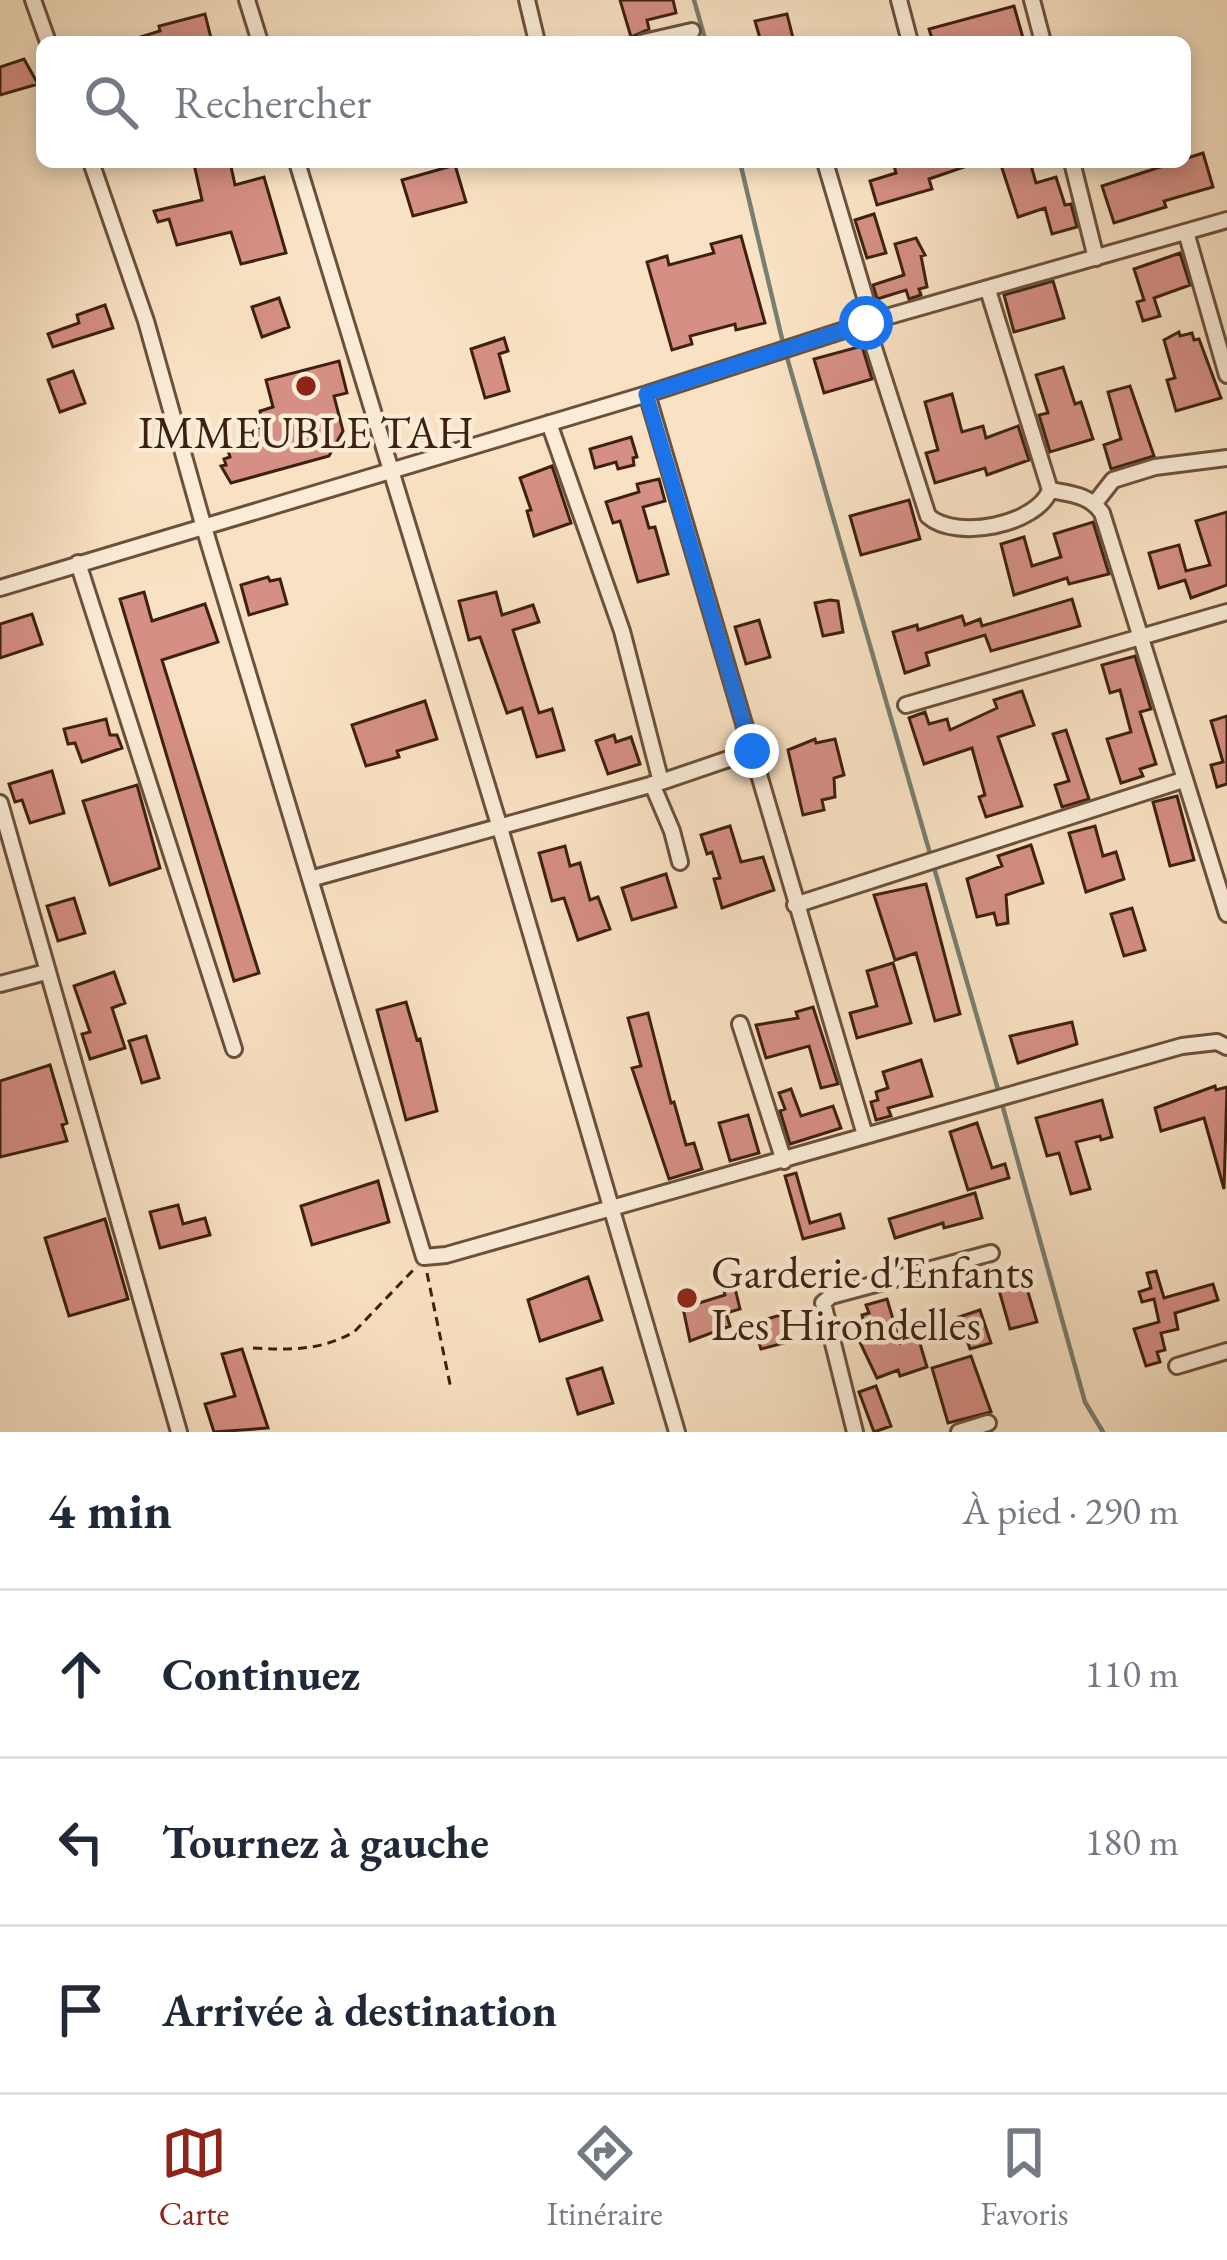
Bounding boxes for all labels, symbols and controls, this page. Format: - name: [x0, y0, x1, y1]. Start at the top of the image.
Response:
- search box: [36, 36, 1191, 168]
- icon: search: [78, 69, 144, 135]
- text: Rechercher: [174, 73, 371, 131]
- route start: [839, 296, 893, 350]
- marker: IMMEUBLE TAH: [293, 373, 319, 399]
- place label: IMMEUBLE TAH: [138, 403, 474, 461]
- route end: [725, 724, 779, 778]
- place label: Garderie d'Enfants Les Hirondelles: [711, 1243, 1034, 1353]
- marker: Garderie d'Enfants Les Hirondelles: [674, 1285, 700, 1311]
- text: 4 min: [48, 1477, 172, 1543]
- text: À pied · 290 m: [962, 1485, 1179, 1536]
- icon: ahead: [48, 1641, 114, 1707]
- text: Continuez: [162, 1645, 360, 1703]
- text: 110 m: [1085, 1648, 1179, 1699]
- icon: left: [48, 1809, 114, 1875]
- text: Tournez à gauche: [162, 1813, 489, 1871]
- text: 180 m: [1085, 1816, 1179, 1867]
- icon: arrive: [48, 1977, 114, 2043]
- text: Arrivée à destination: [162, 1981, 557, 2039]
- tab: Carte: [159, 2120, 230, 2235]
- tab: Itinéraire: [547, 2120, 663, 2235]
- tab: Favoris: [980, 2120, 1068, 2235]

